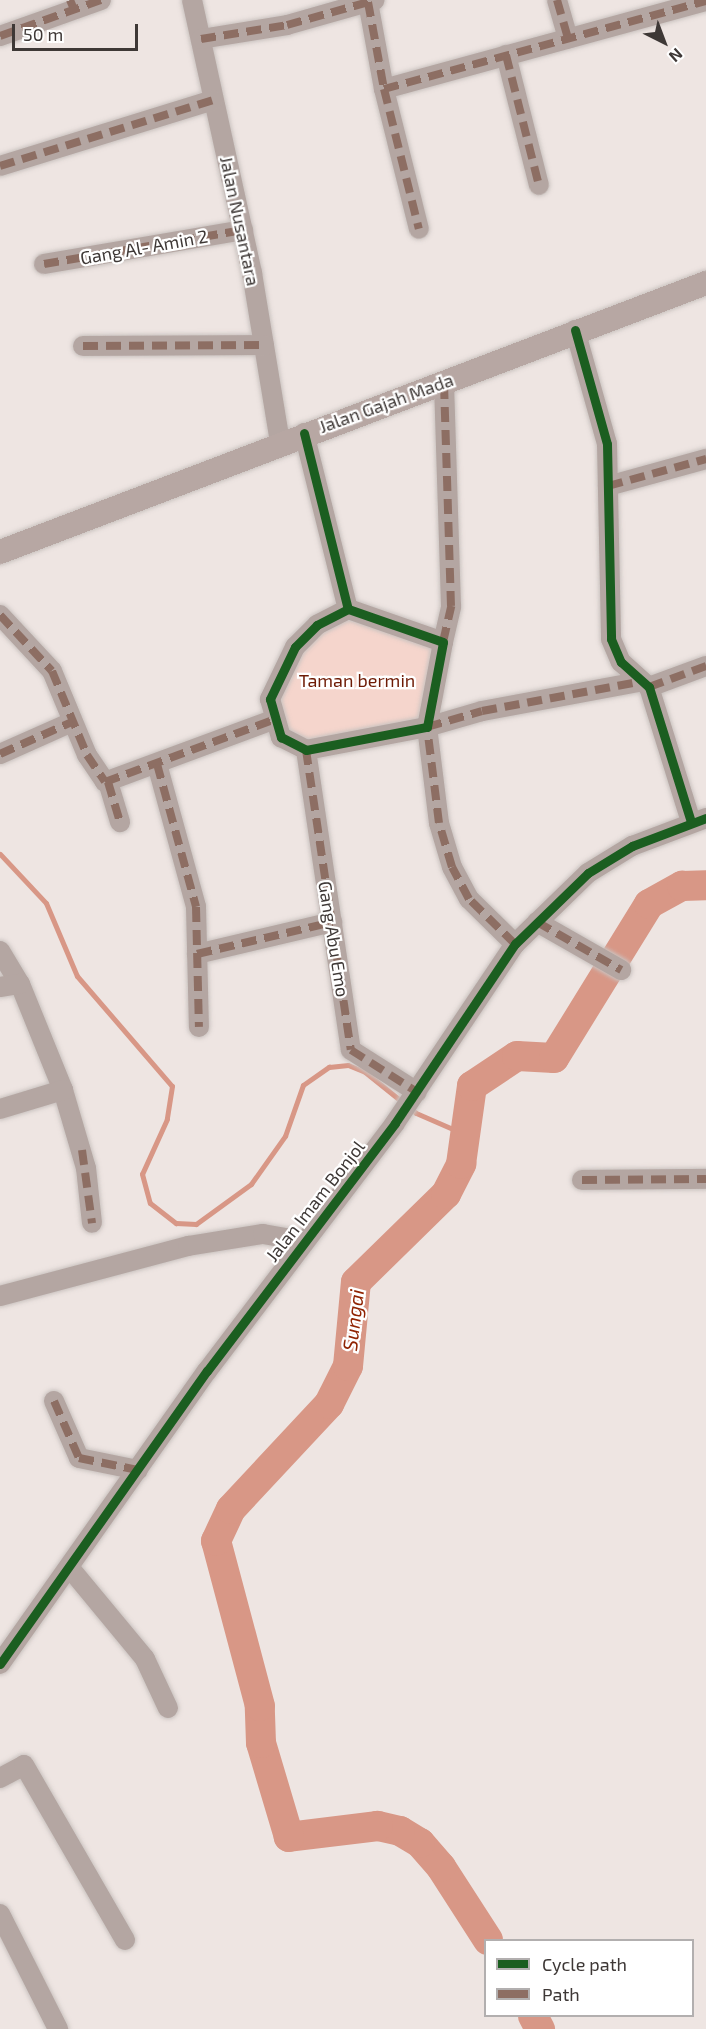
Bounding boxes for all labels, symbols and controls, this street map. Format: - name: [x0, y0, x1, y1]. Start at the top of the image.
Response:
- scale bar: [15, 12, 141, 50]
- north arrow: [634, 12, 694, 72]
- text: 50 m: [23, 23, 63, 45]
- text: N: [666, 45, 687, 67]
- street label: Jalan Nusantara: [216, 154, 264, 288]
- street label: Gang Al- Amin 2: [78, 225, 210, 269]
- street label: Jalan Gajah Mada: [316, 369, 456, 437]
- park label: Taman bermin: [299, 669, 415, 691]
- street label: Gang Abu Emo: [314, 879, 354, 999]
- street label: Jalan Imam Bonjol: [261, 1136, 369, 1266]
- water label: Sungai: [337, 1288, 369, 1352]
- legend: [484, 1939, 694, 2017]
- text: Cycle path: [542, 1953, 627, 1975]
- text: Path: [542, 1983, 580, 2005]

